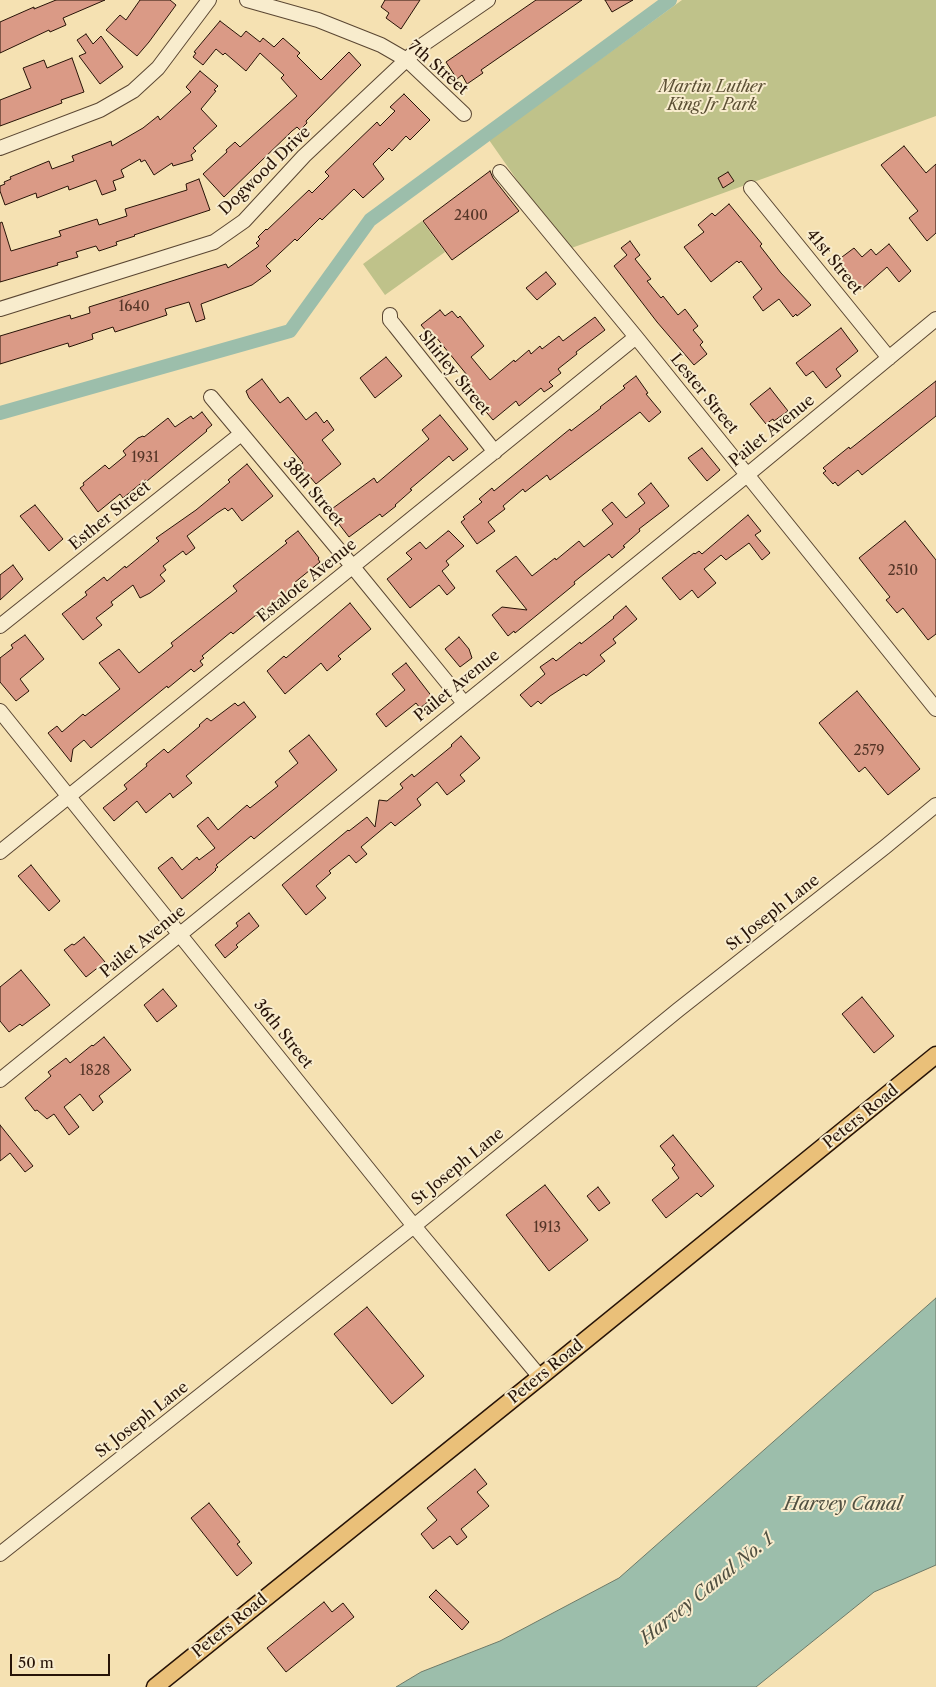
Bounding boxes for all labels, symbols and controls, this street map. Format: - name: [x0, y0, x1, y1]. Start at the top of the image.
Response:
- street label: 7th Street: [404, 37, 472, 99]
- park label: Martin Luther King Jr Park: [659, 77, 765, 115]
- street label: Dogwood Drive: [215, 123, 315, 219]
- house number: 2400: [454, 208, 488, 224]
- street label: 41st Street: [802, 226, 866, 298]
- house number: 1640: [118, 299, 150, 315]
- street label: Shirley Street: [414, 327, 494, 419]
- street label: Lester Street: [666, 350, 742, 438]
- street label: Pailet Avenue: [725, 391, 819, 471]
- house number: 1931: [131, 450, 159, 466]
- street label: 38th Street: [279, 454, 347, 530]
- street label: Esther Street: [66, 477, 154, 555]
- street label: Estalote Avenue: [253, 535, 361, 627]
- house number: 2510: [888, 563, 918, 579]
- street label: Pailet Avenue: [410, 646, 504, 726]
- house number: 2579: [854, 743, 884, 759]
- street label: St Joseph Lane: [723, 871, 823, 955]
- street label: Pailet Avenue: [96, 902, 190, 982]
- street label: 36th Street: [249, 996, 317, 1072]
- house number: 1828: [80, 1063, 110, 1079]
- street label: Peters Road: [819, 1081, 903, 1153]
- street label: St Joseph Lane: [408, 1124, 508, 1210]
- house number: 1913: [533, 1220, 561, 1236]
- street label: Peters Road: [504, 1336, 588, 1408]
- street label: St Joseph Lane: [92, 1378, 192, 1462]
- water label: Harvey Canal: [784, 1494, 902, 1516]
- water label: Harvey Canal No. 1: [636, 1529, 778, 1649]
- street label: Peters Road: [188, 1590, 272, 1662]
- scale bar: [12, 1644, 112, 1676]
- text: 50 m: [18, 1653, 54, 1672]

